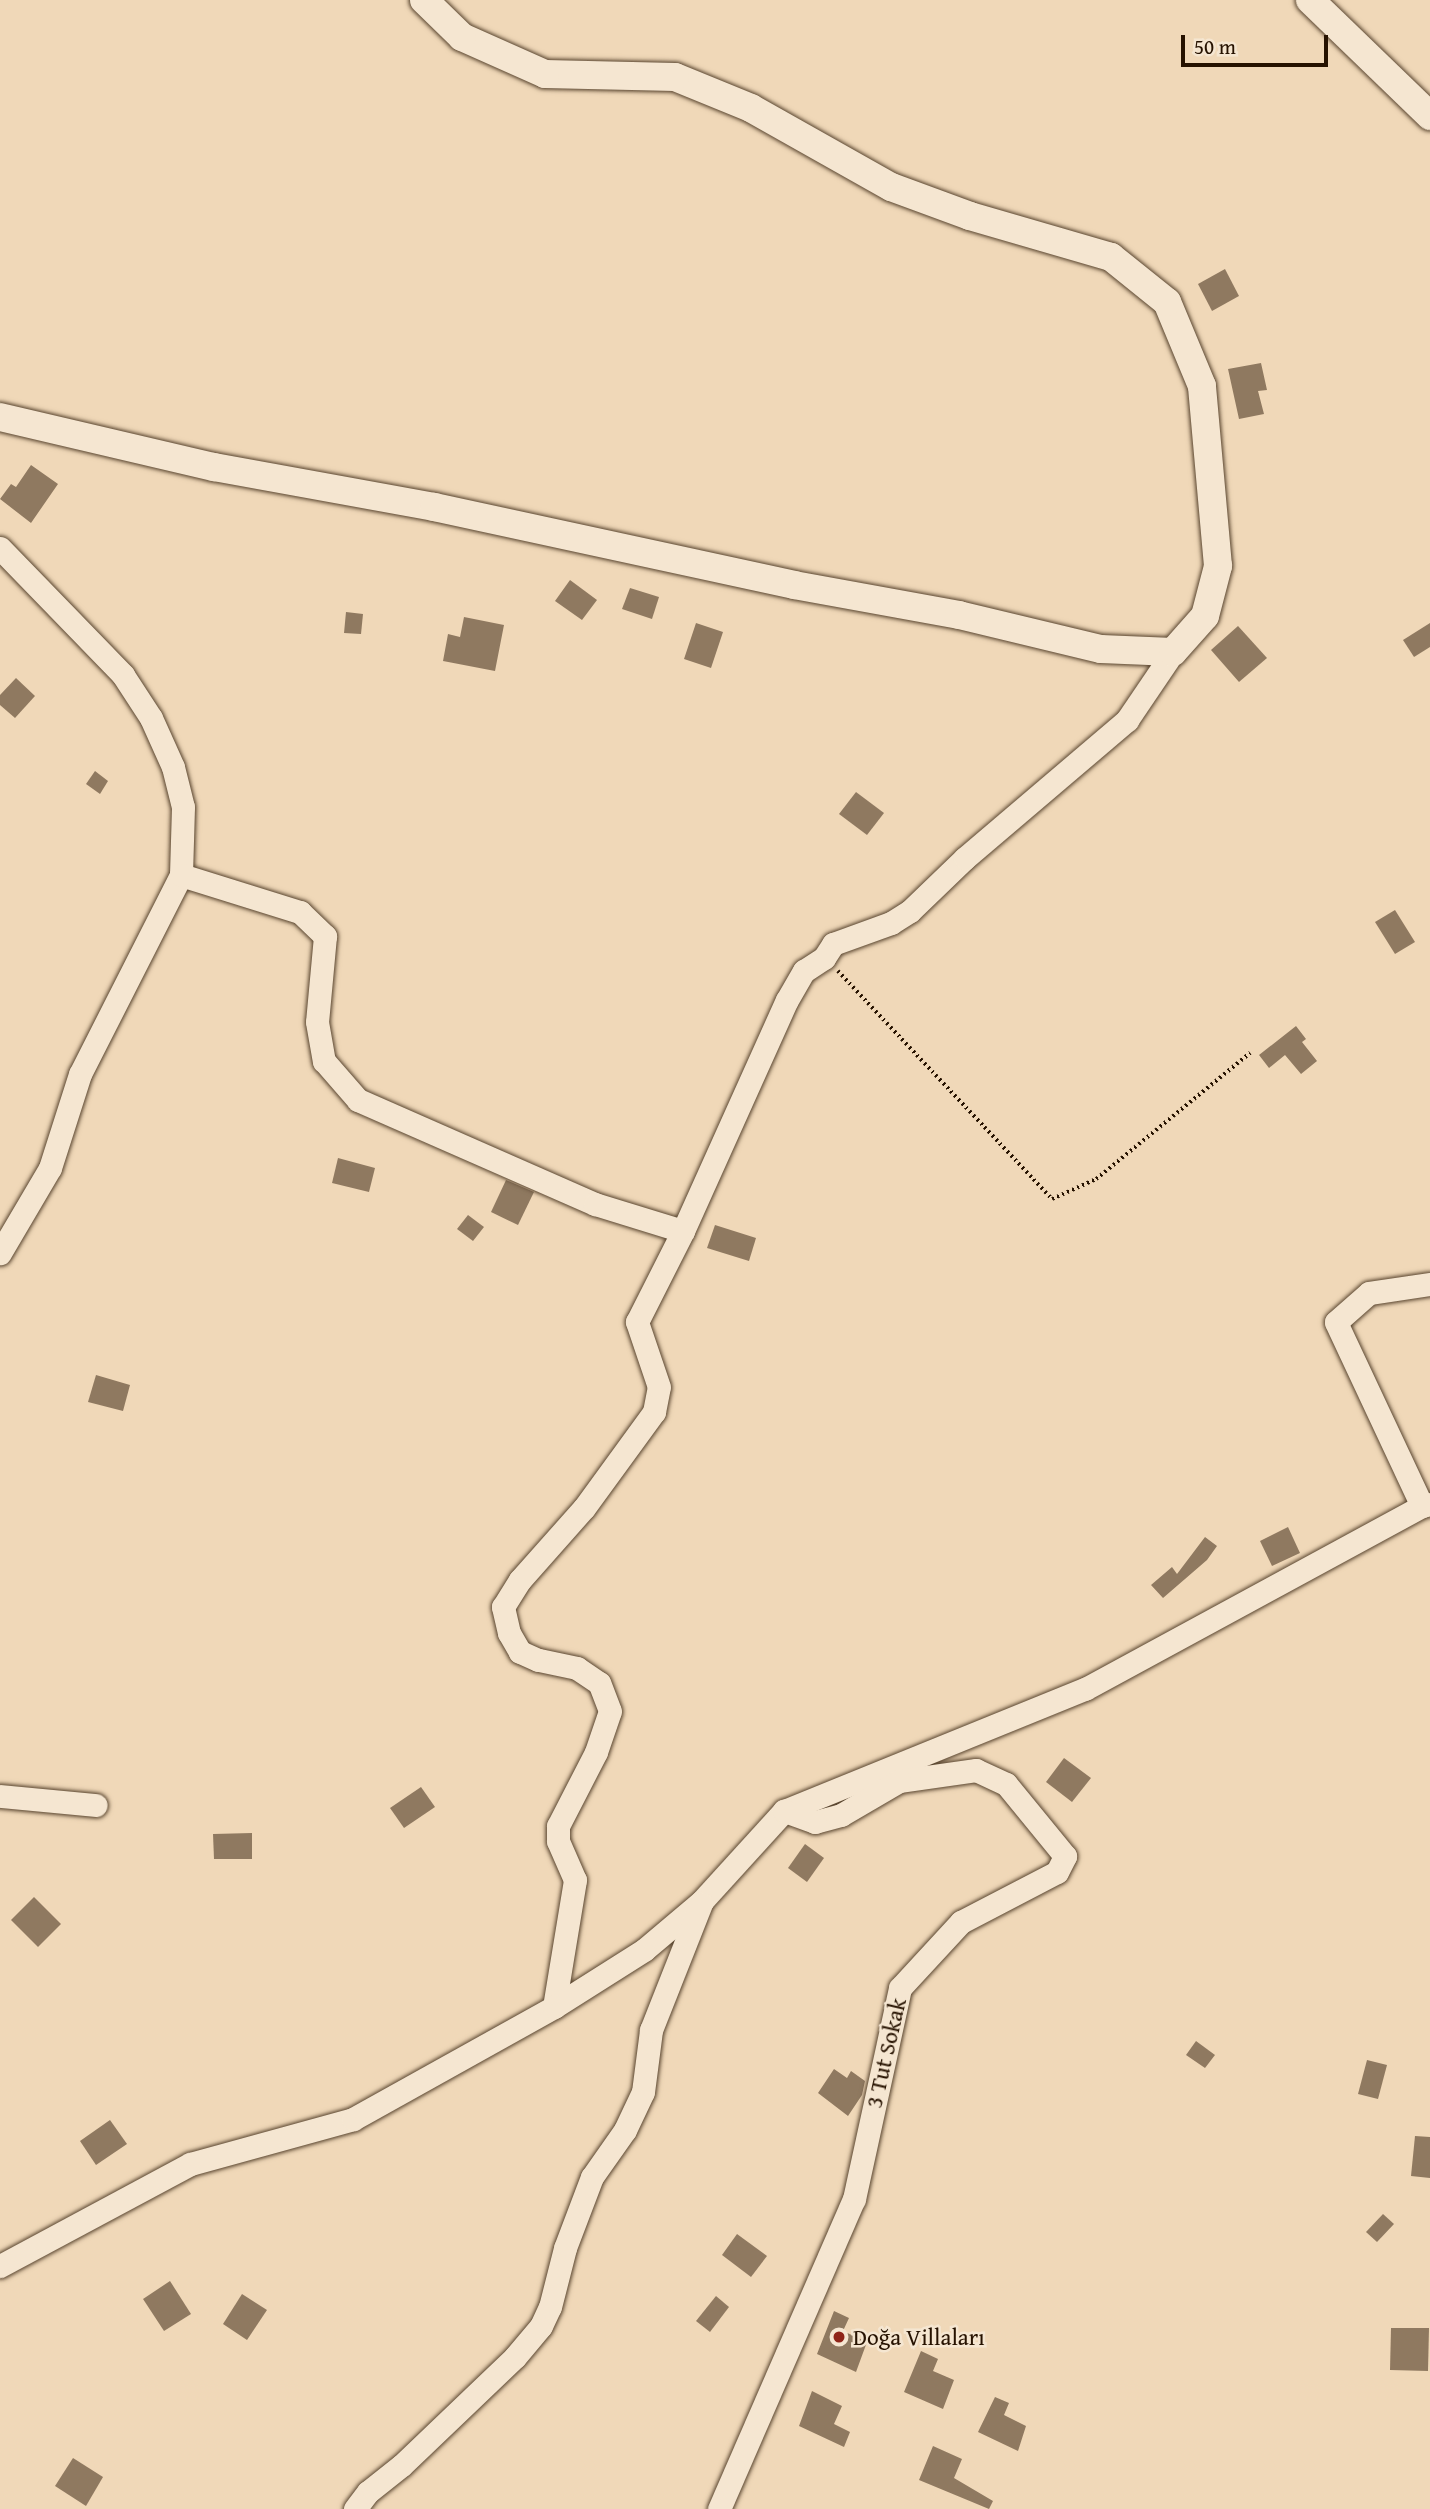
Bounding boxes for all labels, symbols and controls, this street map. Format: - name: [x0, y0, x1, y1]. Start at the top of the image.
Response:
- scale bar: [1185, 21, 1332, 65]
- text: 50 m: [1194, 31, 1236, 62]
- street label: 3 Tut Sokak: [860, 1995, 912, 2111]
- place label: Doğa Villaları: [853, 2323, 985, 2351]
- marker: Doğa Villaları: [831, 2329, 847, 2345]

